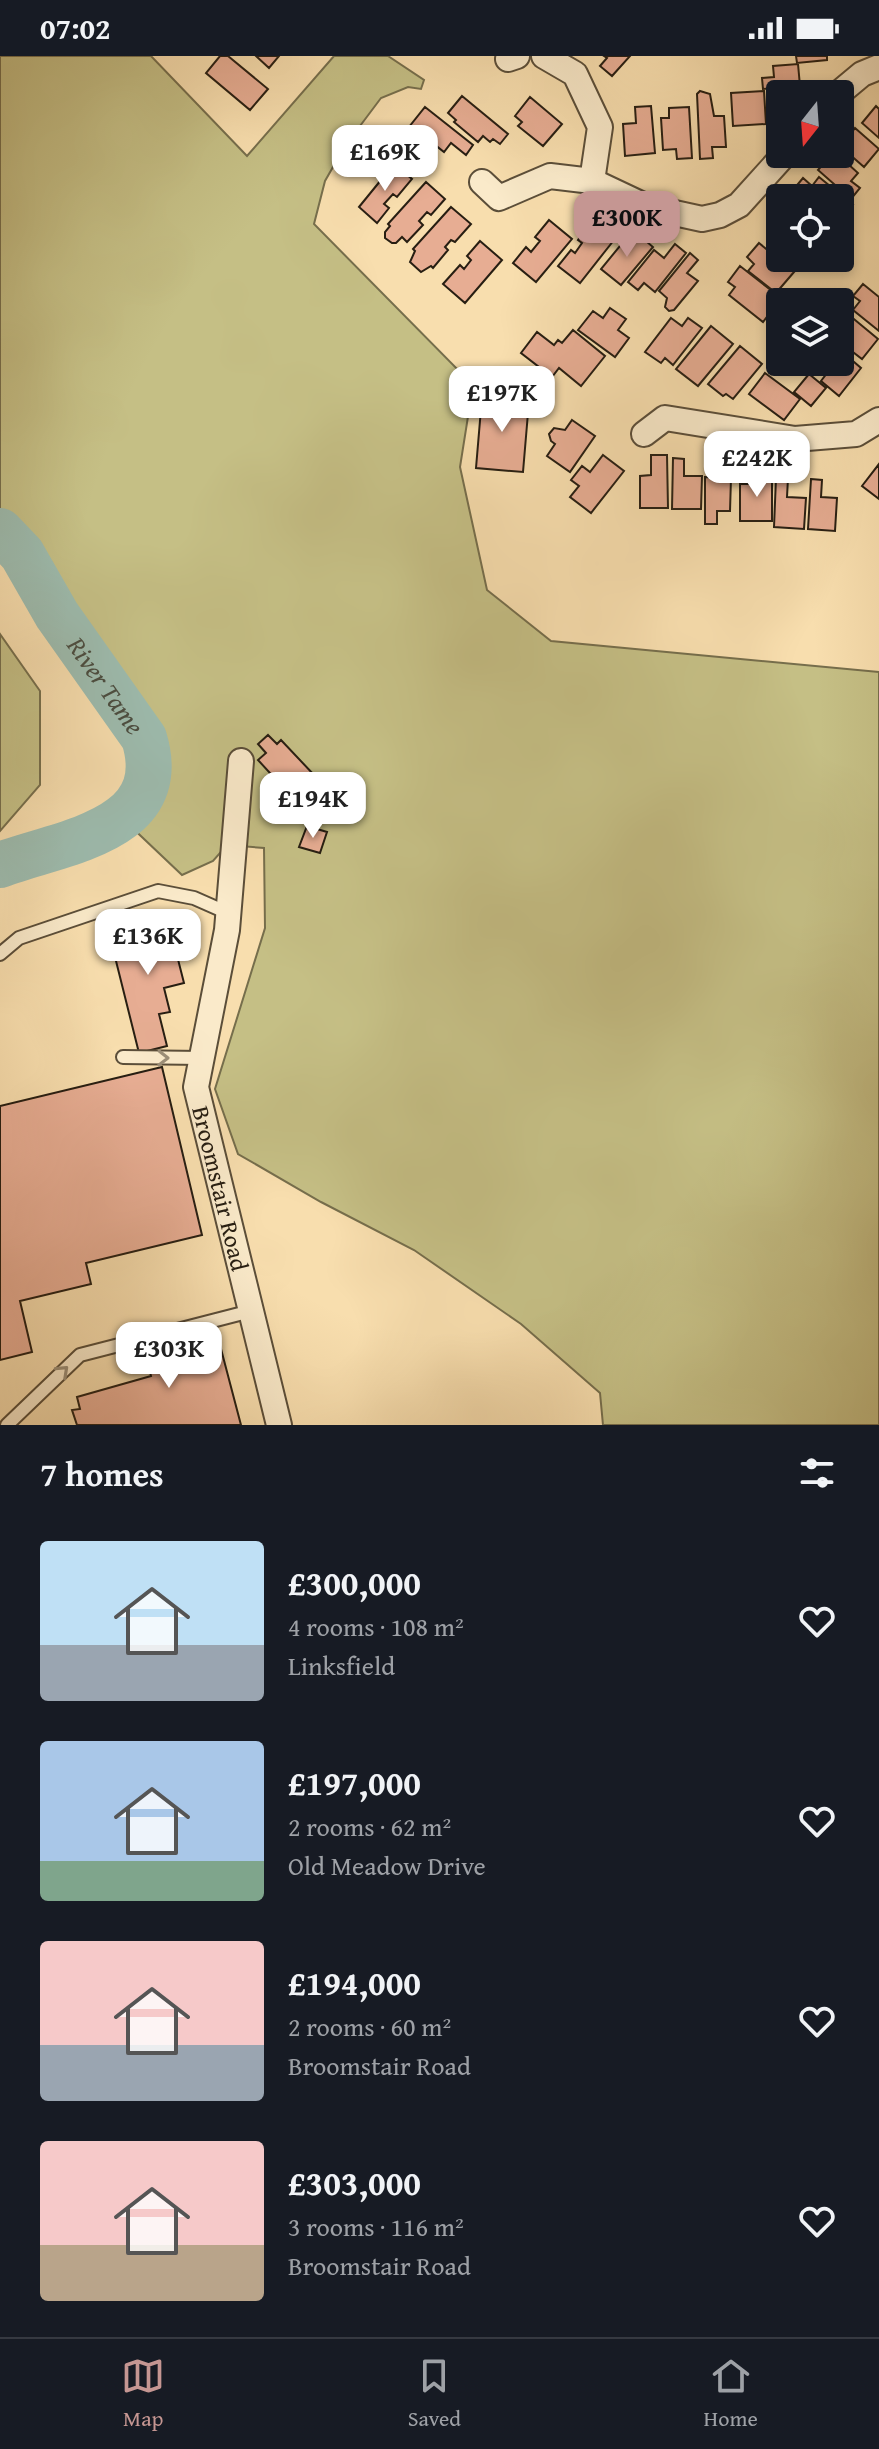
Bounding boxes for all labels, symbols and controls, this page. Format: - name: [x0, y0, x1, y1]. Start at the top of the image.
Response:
- text: 07:02: [40, 6, 111, 50]
- north arrow: [766, 80, 854, 168]
- map controls: [766, 80, 854, 376]
- pin: £169K: [329, 125, 441, 193]
- text: £169K: [350, 131, 420, 170]
- button: locate: [766, 184, 854, 272]
- pin: £300K: [571, 191, 683, 259]
- text: £300K: [592, 197, 662, 236]
- button: layers: [766, 288, 854, 376]
- pin: £197K: [446, 366, 558, 434]
- text: £197K: [467, 372, 537, 411]
- pin: £242K: [701, 431, 813, 499]
- text: £242K: [722, 437, 792, 476]
- water label: River Tame: [58, 627, 155, 742]
- pin: £194K: [257, 772, 369, 840]
- text: £194K: [278, 778, 348, 817]
- pin: £136K: [92, 909, 204, 977]
- text: £136K: [113, 915, 183, 954]
- one-way arrow: [157, 1049, 170, 1066]
- street label: Broomstair Road: [184, 1102, 258, 1275]
- pin: £303K: [113, 1322, 225, 1390]
- text: £303K: [134, 1328, 204, 1367]
- one-way arrow: [54, 1366, 68, 1381]
- text: 7 homes: [40, 1449, 164, 1498]
- icon: filters: [795, 1451, 839, 1495]
- text: £300,000: [288, 1558, 421, 1607]
- icon: home: [104, 1573, 200, 1669]
- icon: heart: [795, 1599, 839, 1643]
- text: 4 rooms · 108 m²: [288, 1607, 464, 1646]
- text: Linksfield: [288, 1646, 395, 1685]
- text: £197,000: [288, 1758, 421, 1807]
- icon: home: [104, 1773, 200, 1869]
- icon: heart: [795, 1799, 839, 1843]
- text: 2 rooms · 62 m²: [288, 1807, 451, 1846]
- text: Old Meadow Drive: [288, 1846, 486, 1885]
- text: £194,000: [288, 1958, 421, 2007]
- icon: home: [104, 1973, 200, 2069]
- icon: heart: [795, 1999, 839, 2043]
- text: 2 rooms · 60 m²: [288, 2007, 451, 2046]
- text: Broomstair Road: [288, 2046, 471, 2085]
- text: £303,000: [288, 2158, 421, 2207]
- icon: home: [104, 2173, 200, 2269]
- icon: heart: [795, 2199, 839, 2243]
- text: 3 rooms · 116 m²: [288, 2207, 464, 2246]
- text: Broomstair Road: [288, 2246, 471, 2285]
- tab: Map: [121, 2354, 165, 2434]
- tab: Saved: [408, 2354, 461, 2434]
- tab: Home: [704, 2354, 758, 2434]

